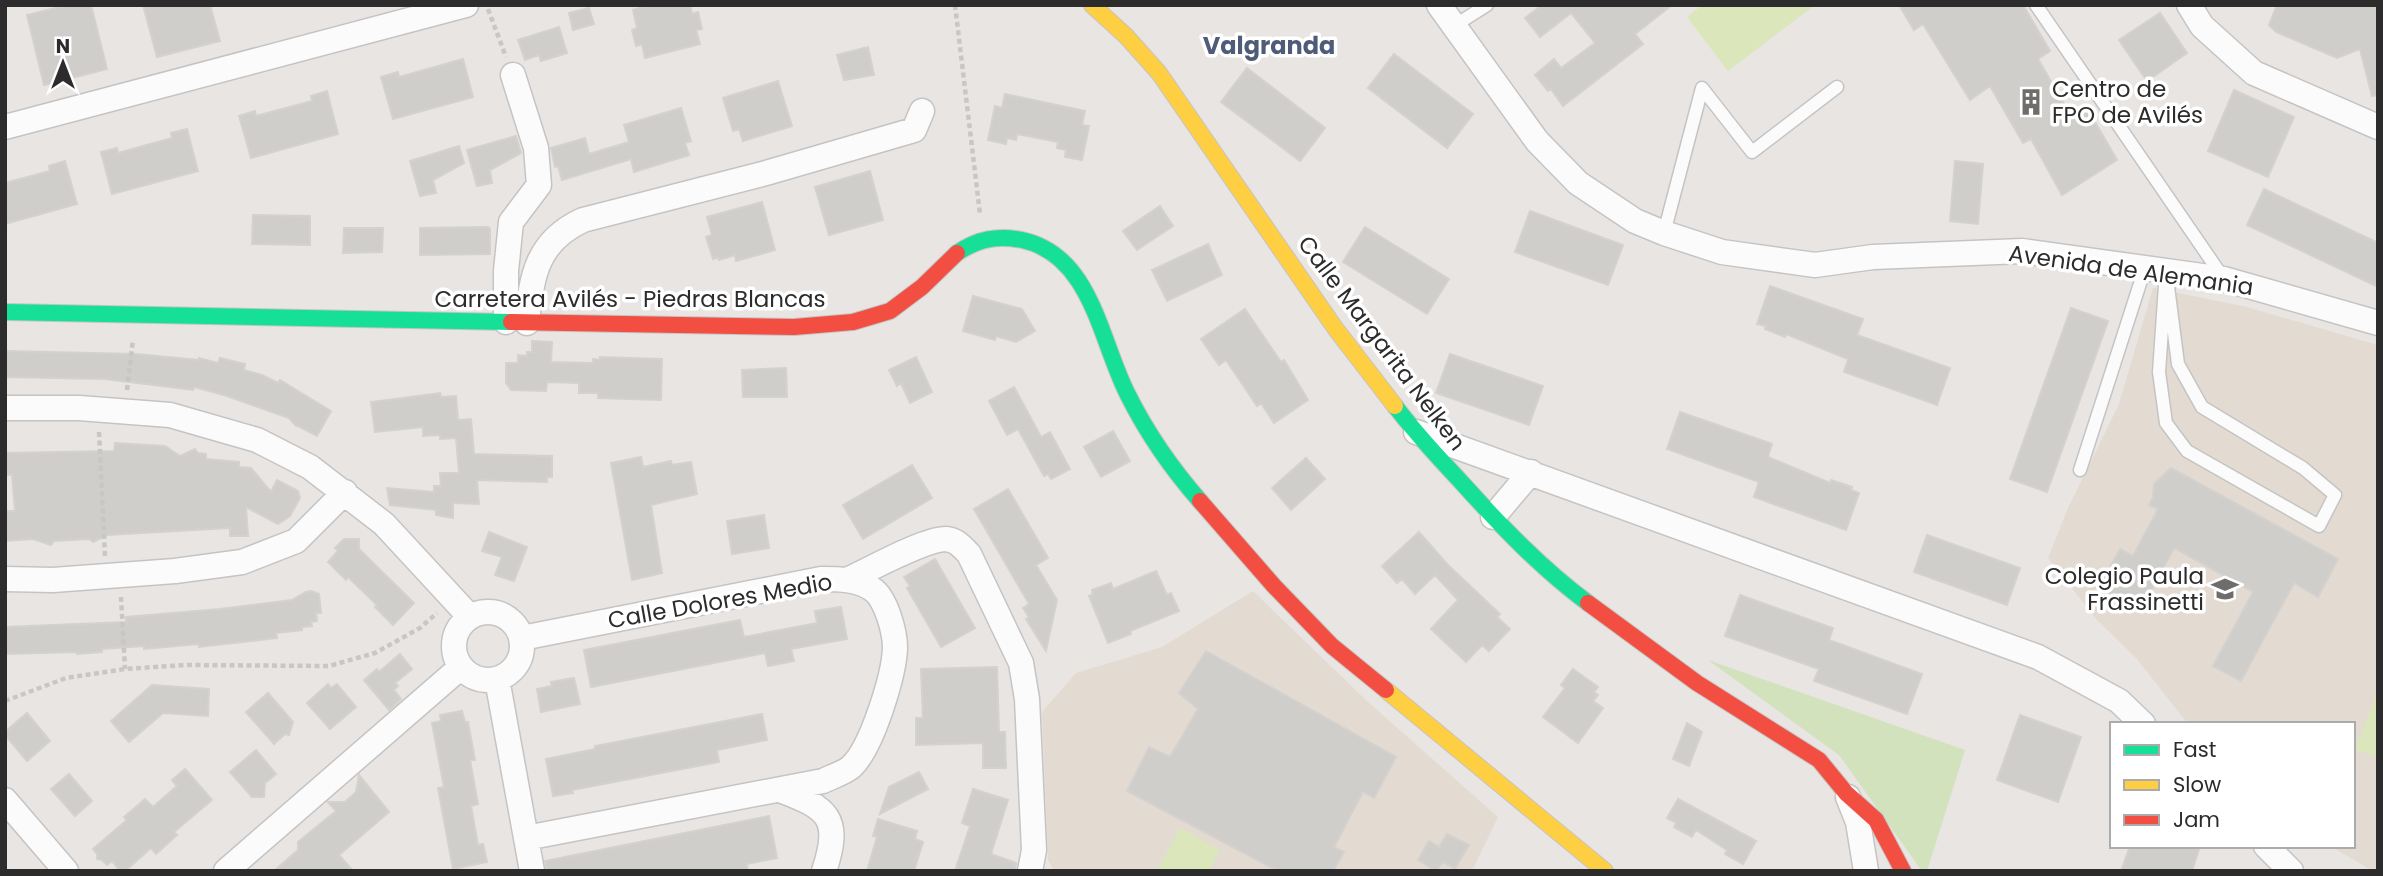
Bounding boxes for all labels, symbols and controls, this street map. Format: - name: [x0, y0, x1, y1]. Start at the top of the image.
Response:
- north arrow: [28, 28, 98, 98]
- district label: Valgranda: [1203, 29, 1335, 62]
- text: N: [56, 33, 70, 60]
- place label: Centro de FPO de Avilés: [2052, 73, 2203, 131]
- building icon: Centro de FPO de Avilés: [2016, 87, 2046, 117]
- street label: Calle Margarita Nelken: [1291, 229, 1473, 457]
- street label: Avenida de Alemania: [2007, 237, 2255, 303]
- street label: Carretera Avilés - Piedras Blancas: [434, 283, 826, 315]
- place label: Colegio Paula Frassinetti: [2045, 560, 2204, 618]
- street label: Calle Dolores Medio: [605, 566, 835, 636]
- school or university icon: Colegio Paula Frassinetti: [2210, 574, 2240, 604]
- legend: [2110, 722, 2355, 848]
- text: Fast: [2173, 735, 2216, 764]
- text: Slow: [2173, 770, 2221, 799]
- text: Jam: [2173, 805, 2220, 834]

